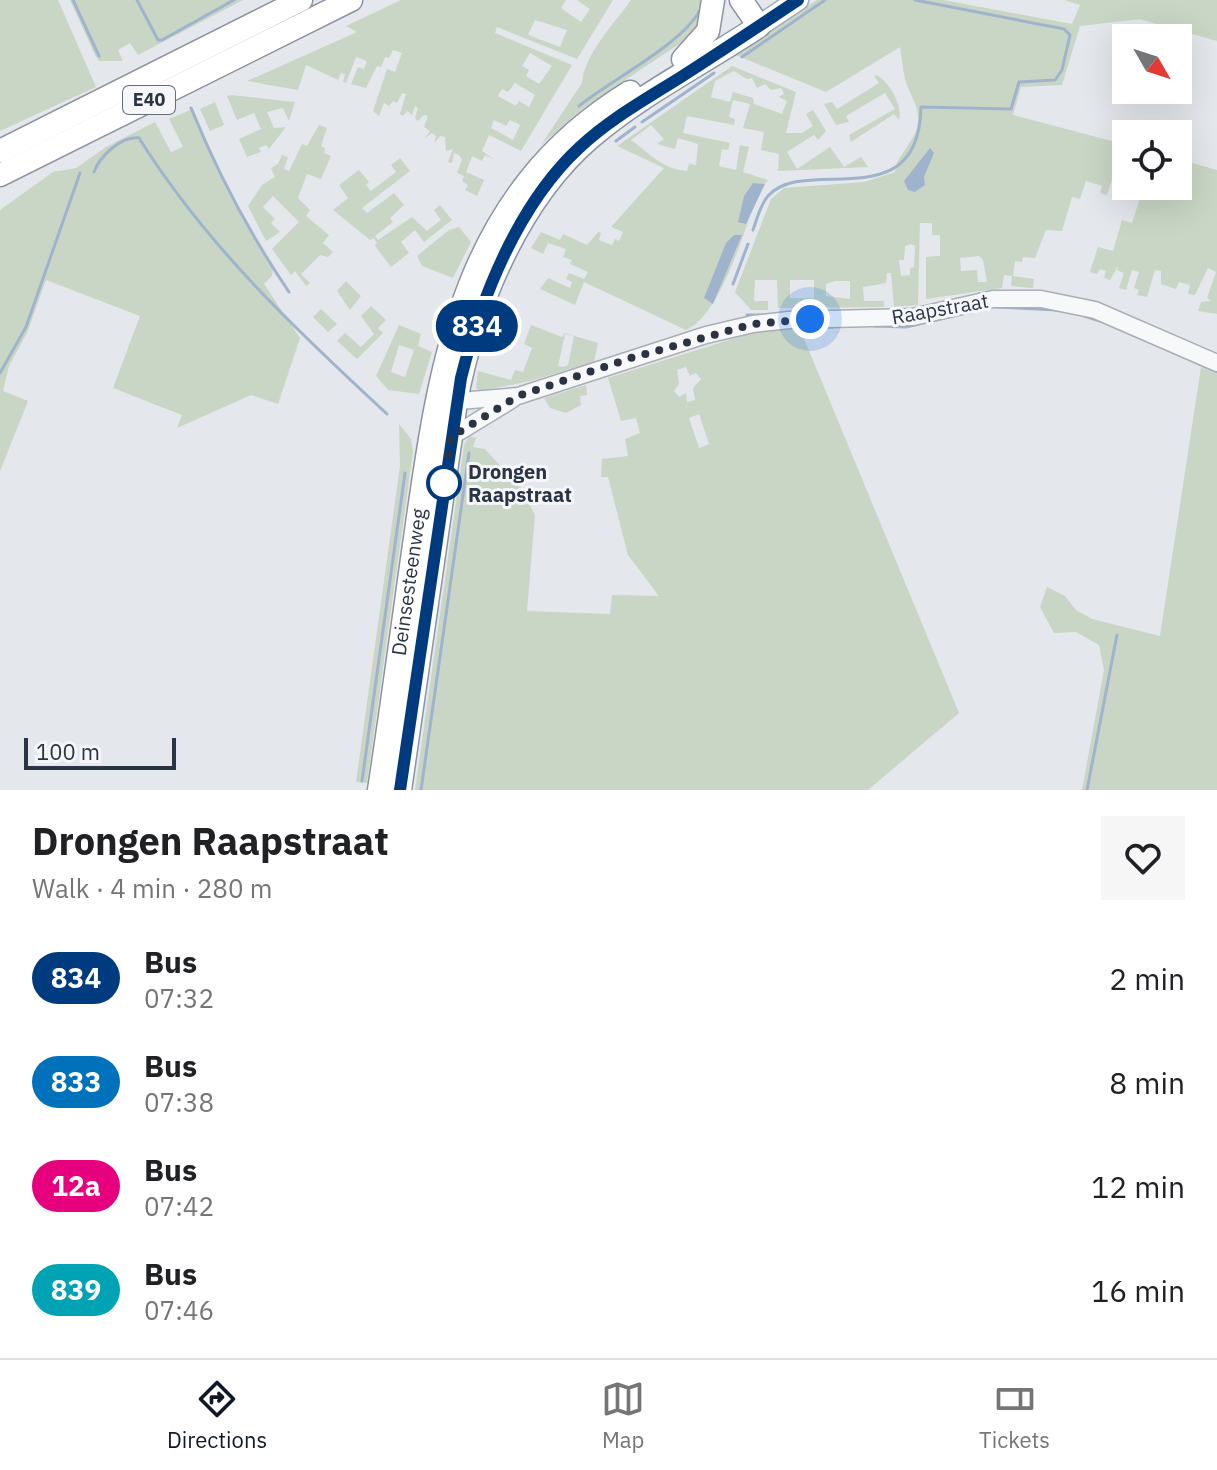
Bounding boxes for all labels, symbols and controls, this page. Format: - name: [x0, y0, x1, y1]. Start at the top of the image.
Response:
- north arrow: [1112, 24, 1192, 104]
- map controls: [1112, 24, 1192, 200]
- road number: E40: [123, 86, 175, 114]
- button: locate: [1112, 120, 1192, 200]
- street label: Raapstraat: [889, 287, 990, 330]
- your location: [790, 299, 830, 339]
- line badge: 834: [431, 300, 523, 352]
- text: 834: [452, 307, 502, 344]
- place label: Drongen Raapstraat: [468, 458, 572, 508]
- marker: Drongen Raapstraat: [427, 466, 461, 500]
- street label: Deinsesteenweg: [385, 506, 432, 657]
- scale bar: [24, 734, 176, 770]
- text: 100 m: [36, 737, 100, 766]
- text: Drongen Raapstraat: [32, 816, 389, 865]
- button: heart: [1101, 816, 1185, 900]
- text: Walk · 4 min · 280 m: [32, 871, 272, 905]
- text: Bus: [144, 942, 197, 981]
- text: 834: [51, 959, 101, 996]
- text: 2 min: [1109, 959, 1185, 998]
- text: 07:32: [144, 981, 214, 1015]
- text: Bus: [144, 1046, 197, 1085]
- text: 833: [51, 1063, 101, 1100]
- text: 8 min: [1109, 1063, 1185, 1102]
- text: 07:38: [144, 1085, 214, 1119]
- text: Bus: [144, 1150, 197, 1189]
- text: 12a: [51, 1167, 101, 1204]
- text: 12 min: [1091, 1167, 1185, 1206]
- text: 07:42: [144, 1189, 214, 1223]
- text: Bus: [144, 1254, 197, 1293]
- text: 839: [51, 1271, 101, 1308]
- text: 16 min: [1091, 1271, 1185, 1310]
- text: 07:46: [144, 1293, 214, 1327]
- tab: Directions: [167, 1377, 267, 1454]
- tab: Map: [601, 1377, 645, 1454]
- tab: Tickets: [979, 1377, 1050, 1454]

